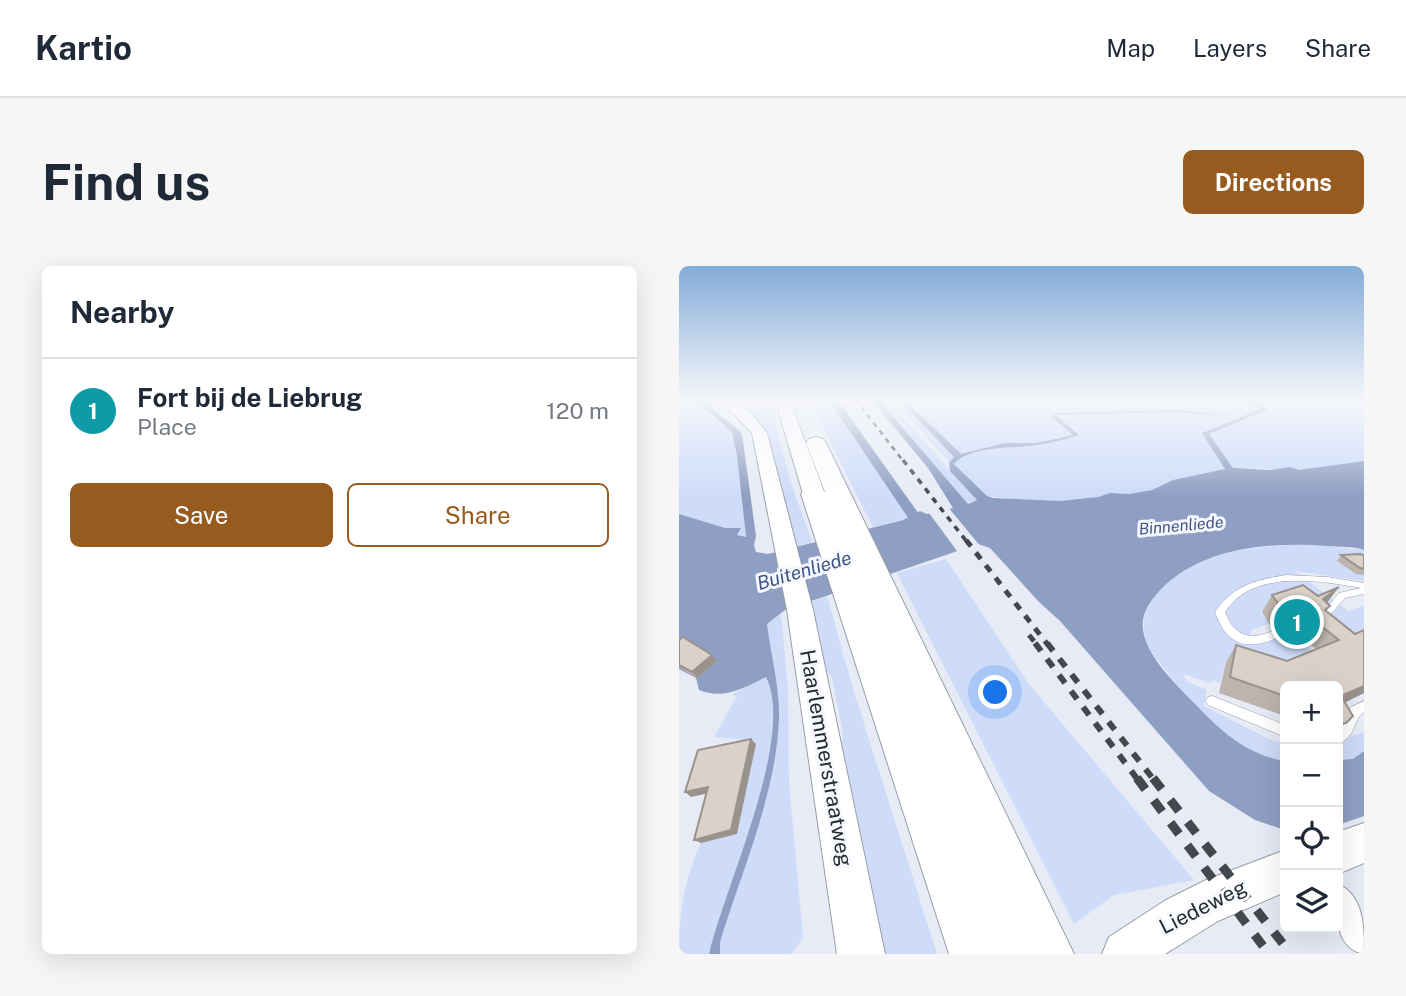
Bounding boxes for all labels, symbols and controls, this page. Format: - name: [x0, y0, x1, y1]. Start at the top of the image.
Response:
- text: Kartio: [35, 29, 132, 67]
- text: Map: [1106, 34, 1155, 62]
- text: Layers: [1193, 34, 1267, 62]
- text: Share: [1305, 34, 1371, 62]
- button: Directions: [1183, 150, 1364, 214]
- text: Find us: [42, 153, 210, 211]
- text: Nearby: [70, 294, 174, 330]
- text: Fort bij de Liebrug: [137, 382, 362, 413]
- text: 1: [88, 397, 98, 424]
- text: 120 m: [546, 397, 609, 424]
- text: Place: [137, 413, 197, 440]
- button: Save: [70, 483, 333, 547]
- button: Share: [347, 483, 609, 547]
- water label: Binnenliede: [1138, 512, 1225, 539]
- water label: Buitenliede: [754, 546, 854, 594]
- pin: 1: [1274, 596, 1320, 648]
- street label: Haarlemmerstraatweg: [795, 647, 858, 868]
- your location: [978, 675, 1012, 709]
- map controls: [1280, 681, 1343, 933]
- button: +: [1280, 681, 1343, 744]
- button: −: [1280, 744, 1343, 807]
- button: locate: [1280, 807, 1343, 870]
- button: layers: [1280, 870, 1343, 933]
- street label: Liedeweg: [1155, 874, 1251, 939]

